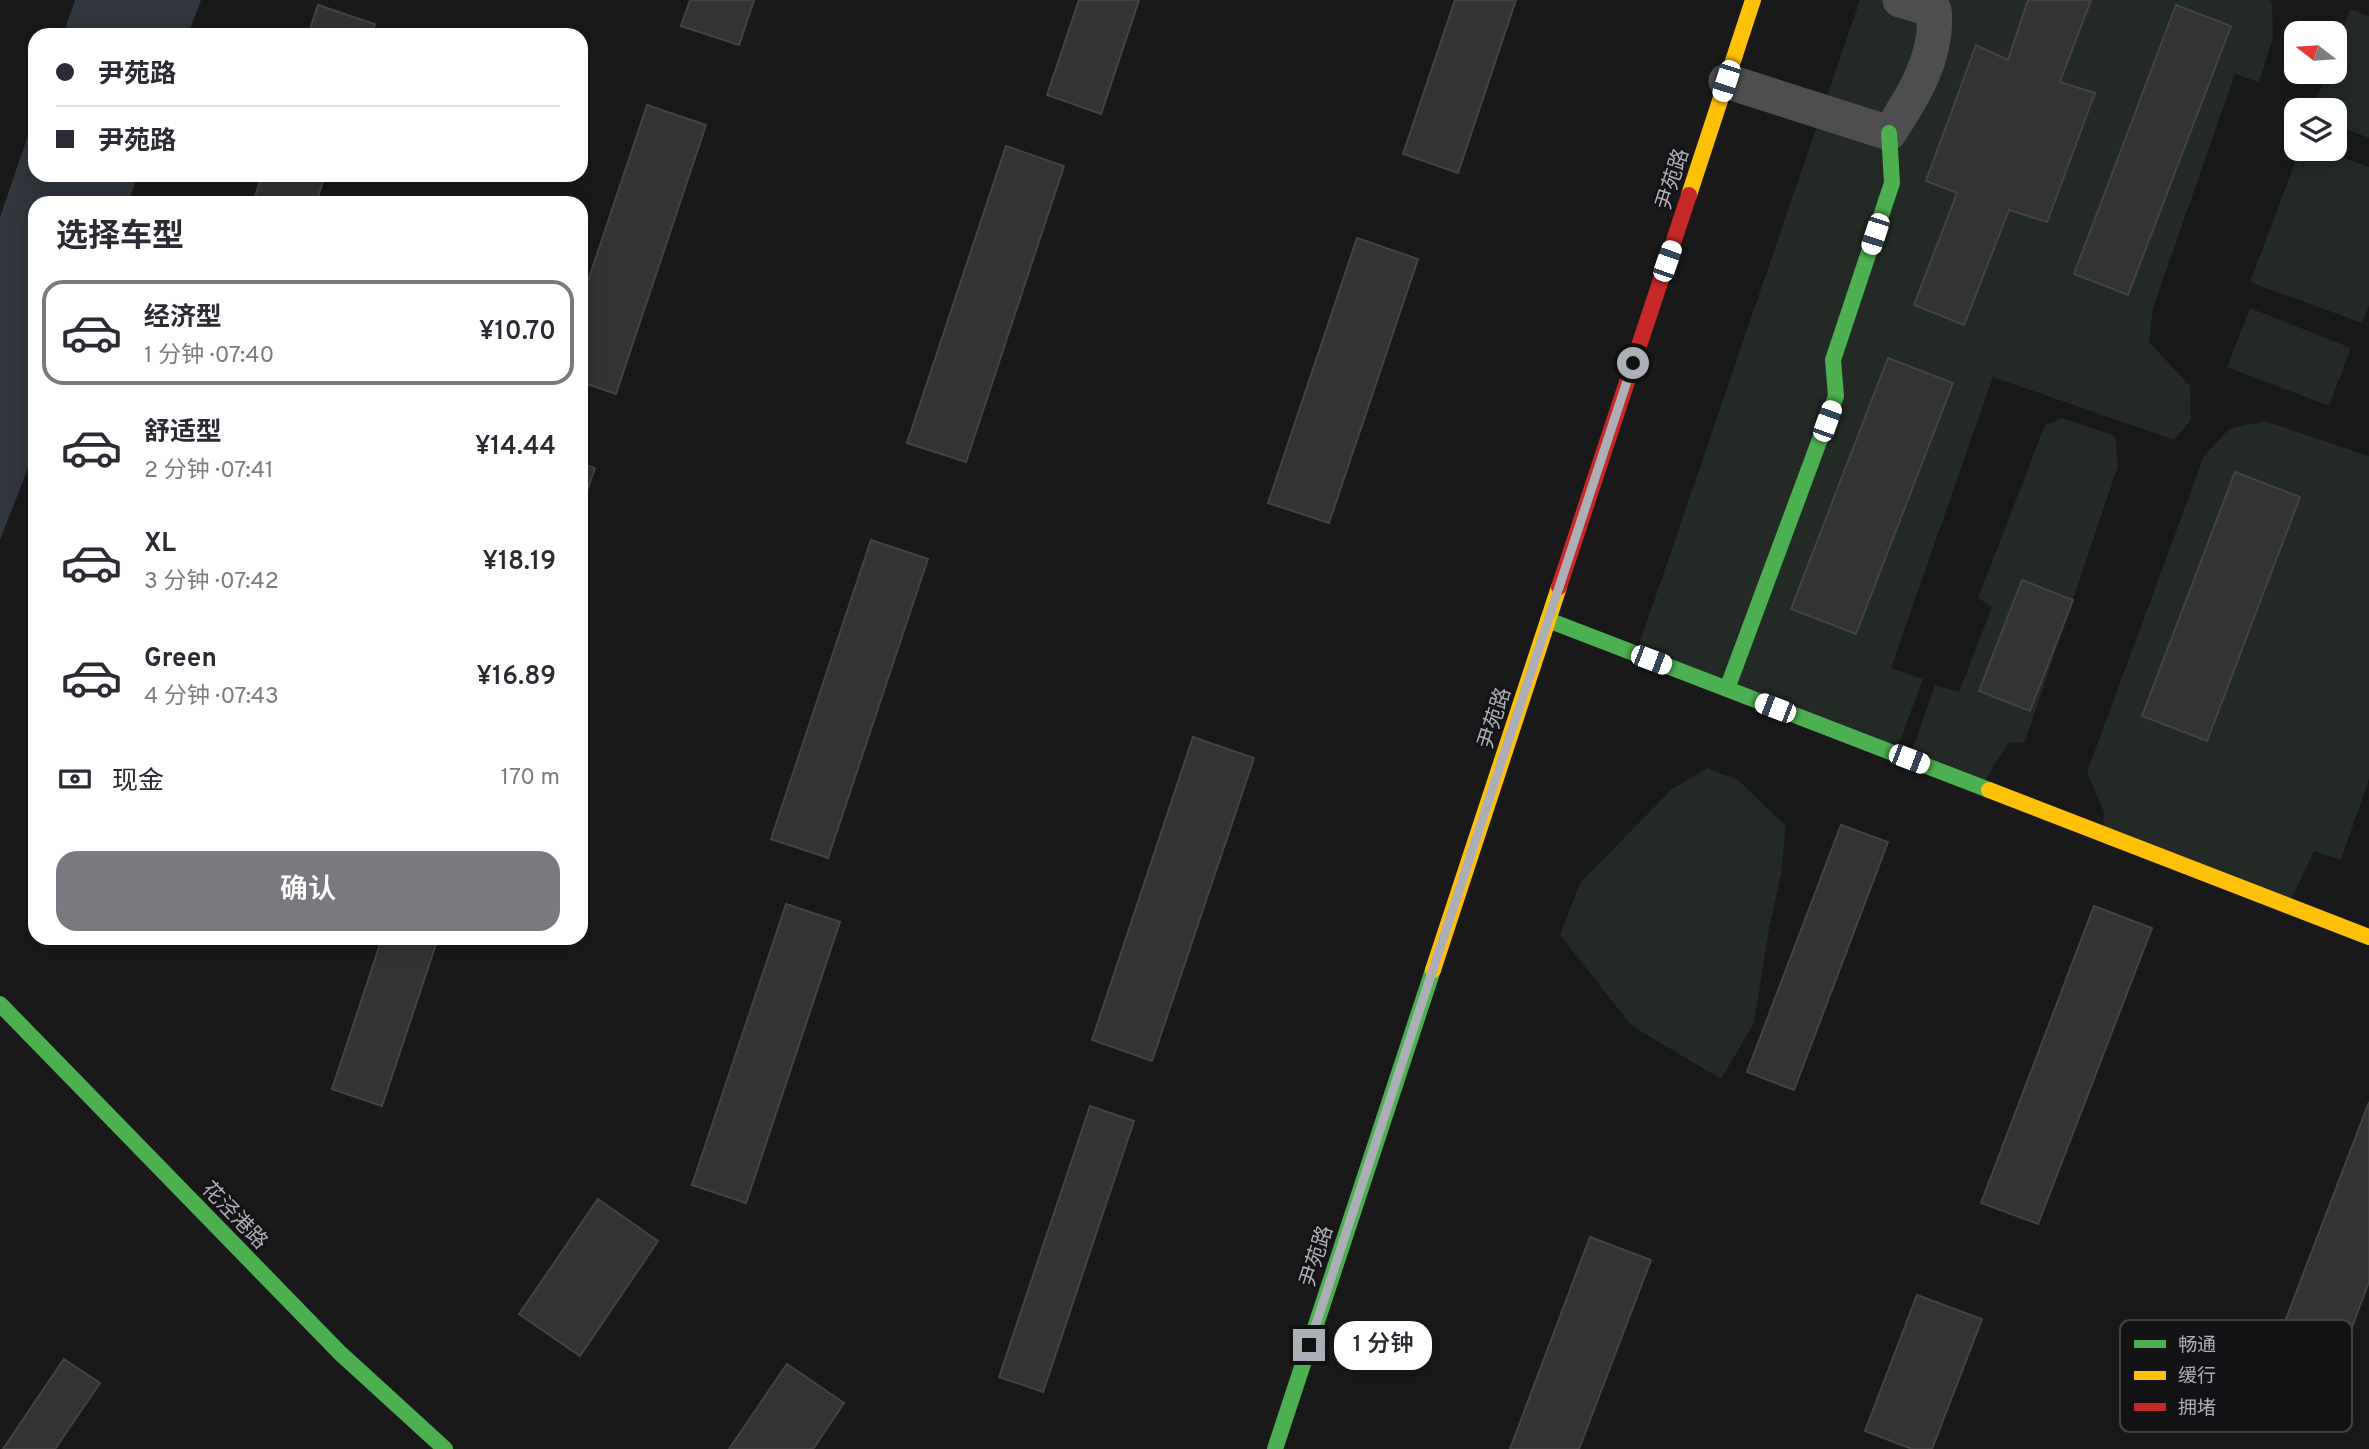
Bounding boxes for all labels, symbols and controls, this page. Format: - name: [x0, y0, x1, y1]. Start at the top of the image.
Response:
- north arrow: [2284, 21, 2347, 84]
- map controls: [2284, 21, 2347, 161]
- car: [1710, 58, 1743, 104]
- text: 尹苑路: [98, 59, 176, 92]
- button: layers: [2284, 98, 2347, 161]
- text: 尹苑路: [98, 126, 176, 159]
- street label: 尹苑路: [1651, 145, 1696, 214]
- car: [1859, 211, 1892, 257]
- text: 选择车型: [56, 218, 184, 258]
- car: [1651, 238, 1684, 284]
- icon: car: [60, 301, 123, 364]
- text: 经济型: [144, 302, 222, 335]
- text: ¥10.70: [479, 316, 556, 349]
- text: 1 分钟 · 07:40: [144, 342, 274, 371]
- route start: [1617, 347, 1649, 379]
- car: [1810, 398, 1845, 444]
- icon: car: [60, 416, 123, 479]
- text: 舒适型: [144, 417, 222, 450]
- text: ¥14.44: [475, 431, 556, 464]
- text: 2 分钟 · 07:41: [144, 457, 274, 486]
- text: XL: [144, 528, 176, 561]
- icon: car: [60, 531, 123, 594]
- text: ¥18.19: [483, 546, 556, 579]
- text: 3 分钟 · 07:42: [144, 568, 279, 597]
- text: Green: [144, 643, 217, 676]
- car: [1628, 643, 1675, 677]
- icon: car: [60, 646, 123, 709]
- text: ¥16.89: [477, 661, 556, 694]
- text: 4 分钟 · 07:43: [144, 683, 279, 712]
- street label: 尹苑路: [1473, 684, 1518, 753]
- car: [1752, 691, 1799, 725]
- car: [1886, 742, 1933, 776]
- icon: cash: [56, 760, 94, 798]
- text: 170 m: [501, 764, 560, 793]
- text: 现金: [112, 766, 164, 799]
- button: 确认: [56, 851, 560, 931]
- street label: 花泾港路: [195, 1176, 273, 1256]
- street label: 尹苑路: [1295, 1222, 1340, 1291]
- callout: 1 分钟: [1334, 1320, 1432, 1370]
- legend: [2120, 1320, 2352, 1432]
- route end: [1293, 1329, 1325, 1361]
- text: 1 分钟: [1353, 1331, 1413, 1360]
- text: 畅通: [2178, 1334, 2216, 1358]
- text: 缓行: [2178, 1365, 2216, 1389]
- text: 拥堵: [2178, 1397, 2216, 1421]

